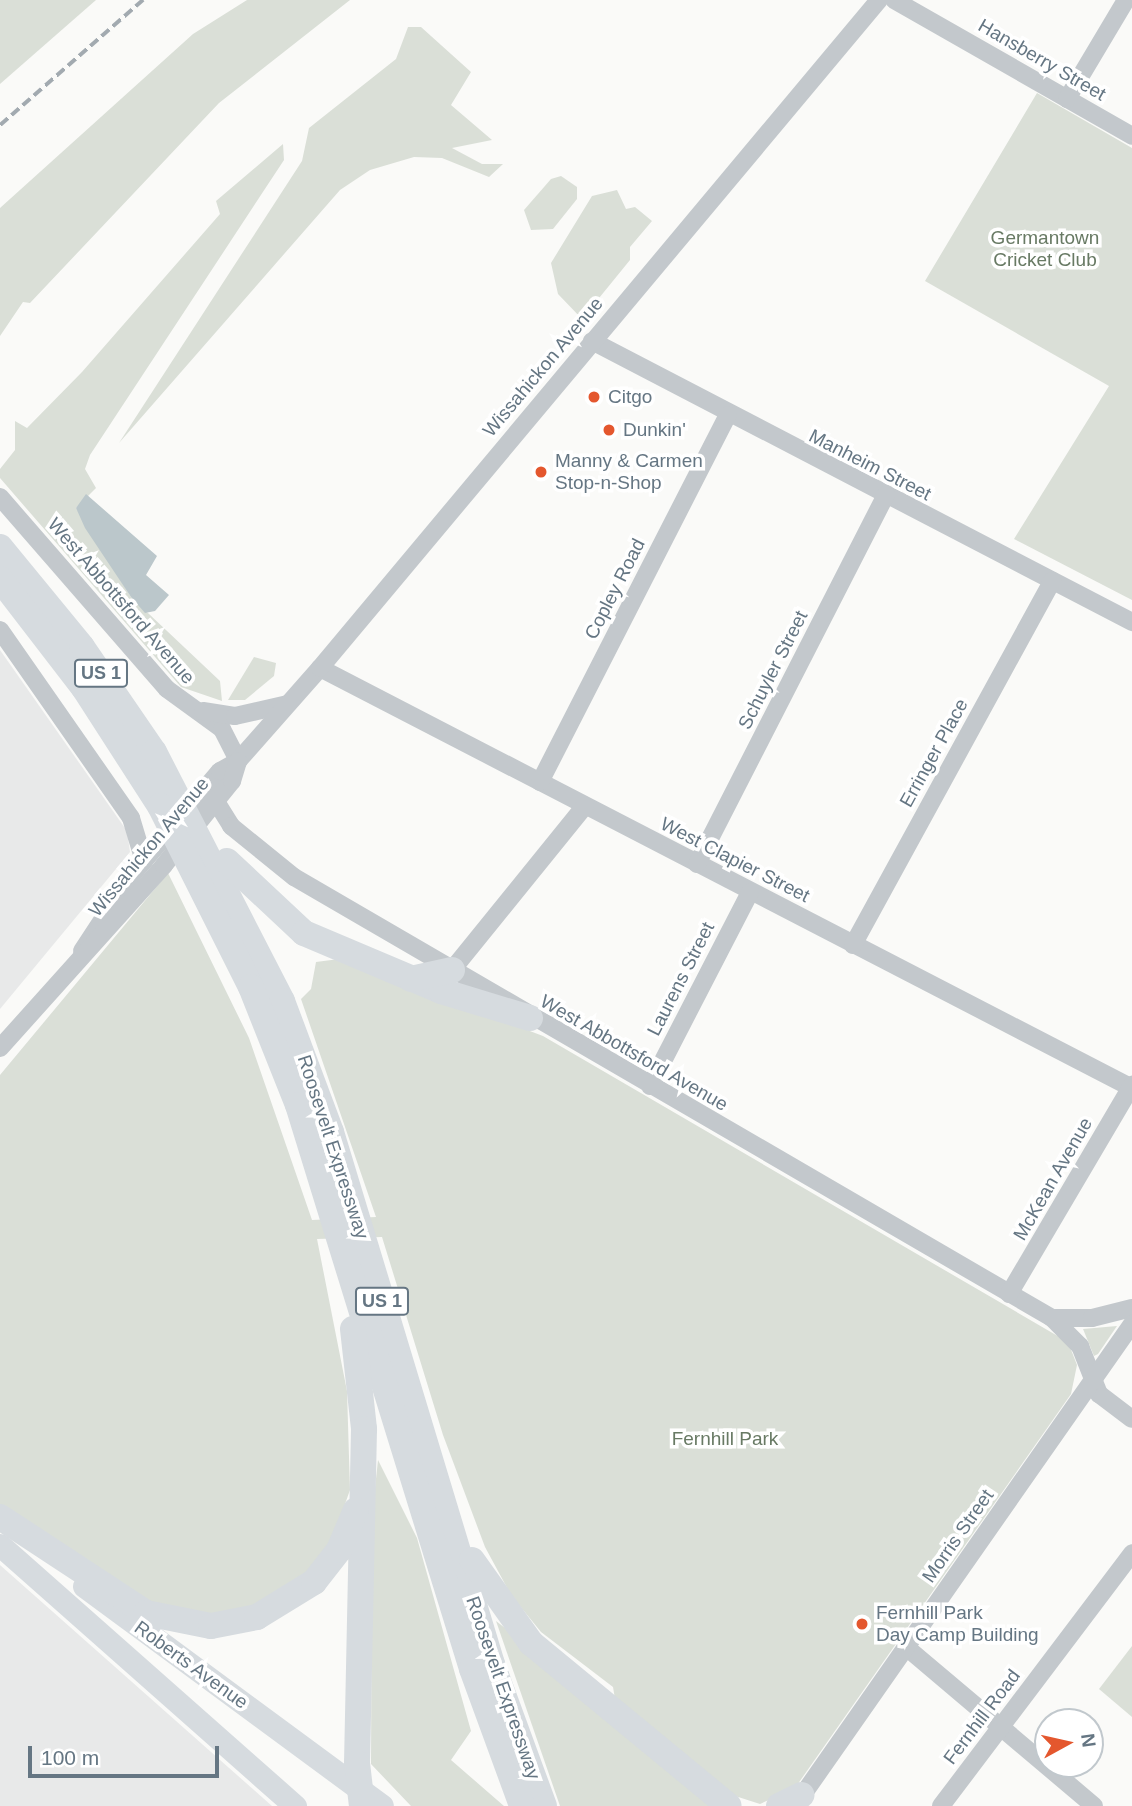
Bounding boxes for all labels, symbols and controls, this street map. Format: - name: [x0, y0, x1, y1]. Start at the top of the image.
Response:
- street label: Hansberry Street: [974, 14, 1110, 106]
- park label: Germantown Cricket Club: [991, 227, 1099, 271]
- street label: Wissahickon Avenue: [478, 292, 608, 442]
- place label: Citgo: [608, 386, 652, 408]
- marker: Citgo: [586, 389, 602, 405]
- place label: Dunkin': [623, 419, 686, 441]
- marker: Dunkin': [601, 422, 617, 438]
- street label: Manheim Street: [805, 424, 935, 506]
- place label: Manny & Carmen Stop-n-Shop: [555, 450, 703, 494]
- marker: Manny & Carmen Stop-n-Shop: [533, 464, 549, 480]
- street label: West Abbottsford Avenue: [42, 512, 200, 690]
- street label: Copley Road: [580, 535, 650, 643]
- street label: Schuyler Street: [733, 607, 813, 733]
- road number: US 1: [73, 658, 129, 688]
- street label: Erringer Place: [895, 695, 973, 811]
- street label: Wissahickon Avenue: [84, 772, 214, 922]
- street label: West Clapier Street: [657, 813, 813, 907]
- street label: Laurens Street: [643, 918, 719, 1040]
- street label: West Abbottsford Avenue: [535, 989, 733, 1117]
- street label: Roosevelt Expressway: [292, 1052, 374, 1242]
- street label: McKean Avenue: [1008, 1113, 1098, 1245]
- road number: US 1: [354, 1286, 410, 1316]
- park label: Fernhill Park: [672, 1428, 778, 1450]
- street label: Morris Street: [917, 1485, 999, 1587]
- street label: Roosevelt Expressway: [461, 1593, 545, 1783]
- place label: Fernhill Park Day Camp Building: [876, 1602, 1039, 1646]
- street label: Roberts Avenue: [129, 1616, 253, 1714]
- marker: Fernhill Park Day Camp Building: [854, 1616, 870, 1632]
- street label: Fernhill Road: [939, 1665, 1025, 1769]
- north arrow: [1034, 1708, 1104, 1778]
- scale bar: [32, 1732, 222, 1776]
- text: N: [1077, 1732, 1100, 1749]
- text: 100 m: [41, 1746, 99, 1769]

